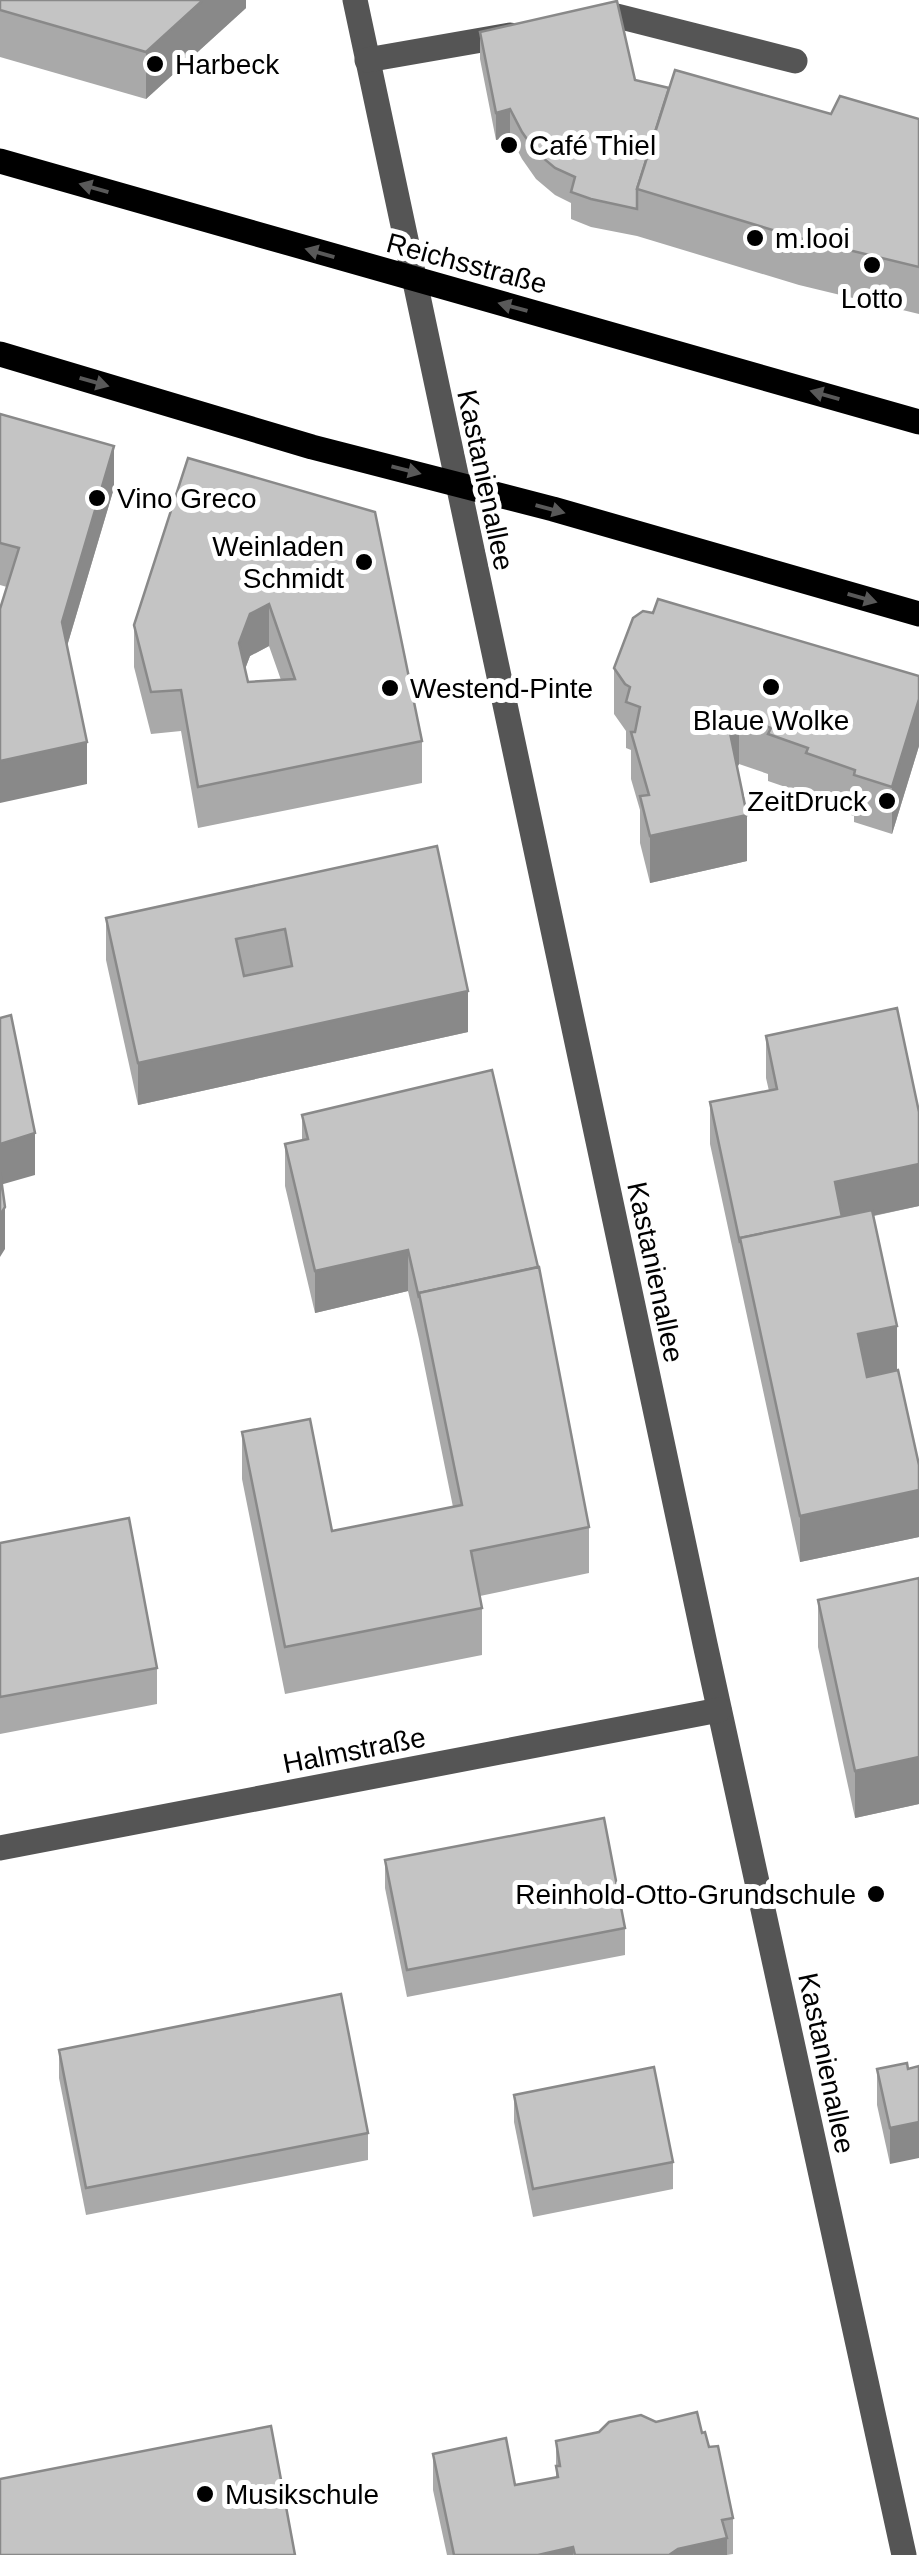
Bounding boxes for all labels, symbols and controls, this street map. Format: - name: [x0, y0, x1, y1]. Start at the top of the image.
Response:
- place label: Harbeck: [175, 49, 280, 80]
- marker: Harbeck: [144, 53, 166, 75]
- place label: Café Thiel: [529, 130, 656, 161]
- marker: Café Thiel: [498, 134, 520, 156]
- one-way arrow: [78, 180, 109, 195]
- place label: m.looi: [775, 223, 850, 254]
- street label: Reichsstraße: [383, 227, 551, 300]
- marker: m.looi: [744, 227, 766, 249]
- one-way arrow: [304, 245, 334, 260]
- marker: Lotto: [861, 254, 883, 276]
- place label: Lotto: [841, 283, 903, 314]
- one-way arrow: [497, 298, 528, 314]
- one-way arrow: [79, 375, 109, 390]
- street label: Kastanienallee: [451, 387, 520, 573]
- one-way arrow: [809, 387, 840, 403]
- one-way arrow: [391, 463, 422, 479]
- place label: Vino Greco: [117, 483, 257, 514]
- marker: Vino Greco: [86, 487, 108, 509]
- one-way arrow: [535, 501, 566, 517]
- place label: Weinladen Schmidt: [212, 531, 344, 594]
- marker: Weinladen Schmidt: [353, 551, 375, 573]
- one-way arrow: [848, 591, 878, 606]
- place label: Westend-Pinte: [410, 673, 593, 704]
- marker: Blaue Wolke: [760, 676, 782, 698]
- marker: Westend-Pinte: [379, 677, 401, 699]
- place label: Blaue Wolke: [693, 705, 849, 736]
- place label: ZeitDruck: [747, 786, 868, 817]
- marker: ZeitDruck: [876, 790, 898, 812]
- street label: Kastanienallee: [621, 1179, 690, 1365]
- street label: Halmstraße: [280, 1721, 428, 1780]
- place label: Reinhold-Otto-Grundschule: [515, 1879, 856, 1910]
- marker: Reinhold-Otto-Grundschule: [865, 1883, 887, 1905]
- street label: Kastanienallee: [792, 1970, 861, 2156]
- place label: Musikschule: [225, 2479, 379, 2510]
- marker: Musikschule: [194, 2483, 216, 2505]

